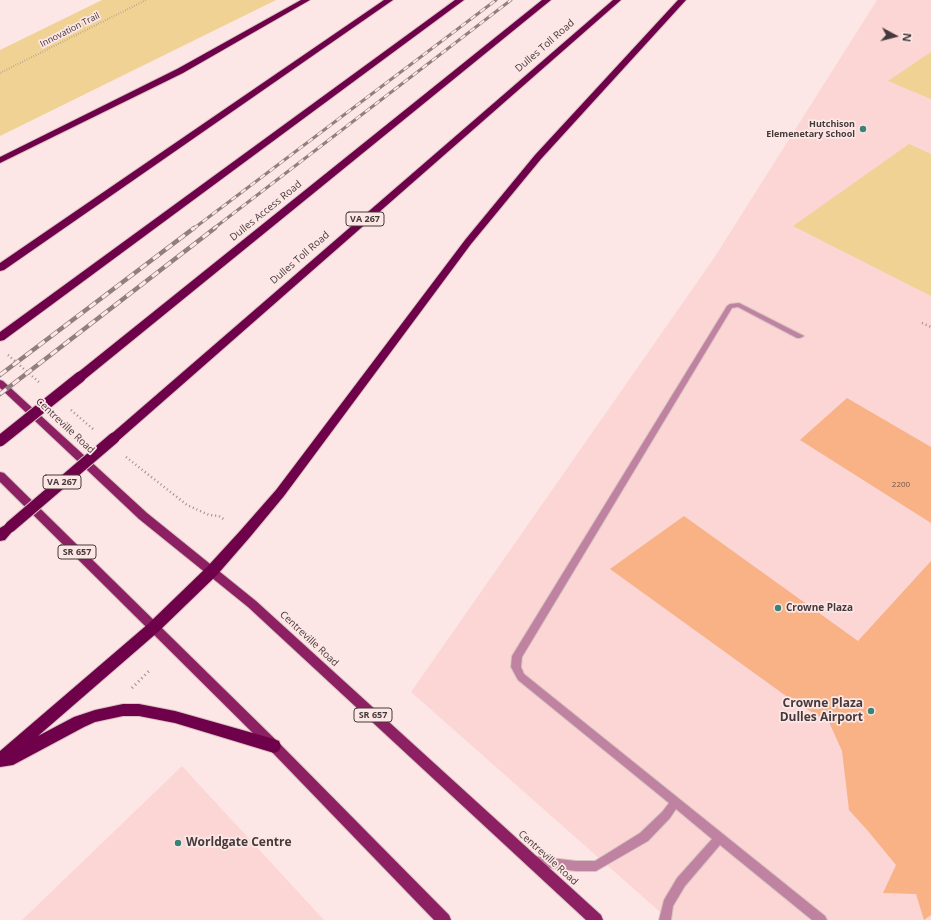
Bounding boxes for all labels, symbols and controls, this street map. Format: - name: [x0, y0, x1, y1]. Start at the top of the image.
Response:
- street label: Innovation Trail: [38, 10, 102, 50]
- north arrow: [875, 16, 915, 56]
- street label: Dulles Toll Road: [513, 17, 577, 75]
- text: N: [899, 32, 915, 43]
- place label: Hutchison Elemenetary School: [766, 119, 855, 140]
- marker: Hutchison Elemenetary School: [858, 124, 868, 134]
- street label: Dulles Access Road: [228, 178, 304, 244]
- road number: VA 267: [346, 212, 384, 226]
- street label: Dulles Toll Road: [268, 229, 332, 287]
- street label: Centreville Road: [33, 396, 97, 456]
- road number: VA 267: [43, 475, 81, 489]
- house number: 2200: [892, 480, 910, 490]
- road number: SR 657: [58, 545, 96, 559]
- place label: Crowne Plaza: [786, 602, 853, 614]
- marker: Crowne Plaza: [773, 603, 783, 613]
- street label: Centreville Road: [277, 609, 341, 669]
- place label: Crowne Plaza Dulles Airport: [780, 697, 863, 725]
- marker: Crowne Plaza Dulles Airport: [866, 706, 876, 716]
- road number: SR 657: [354, 708, 392, 722]
- street label: Centreville Road: [516, 828, 580, 888]
- place label: Worldgate Centre: [186, 836, 292, 850]
- marker: Worldgate Centre: [173, 838, 183, 848]

